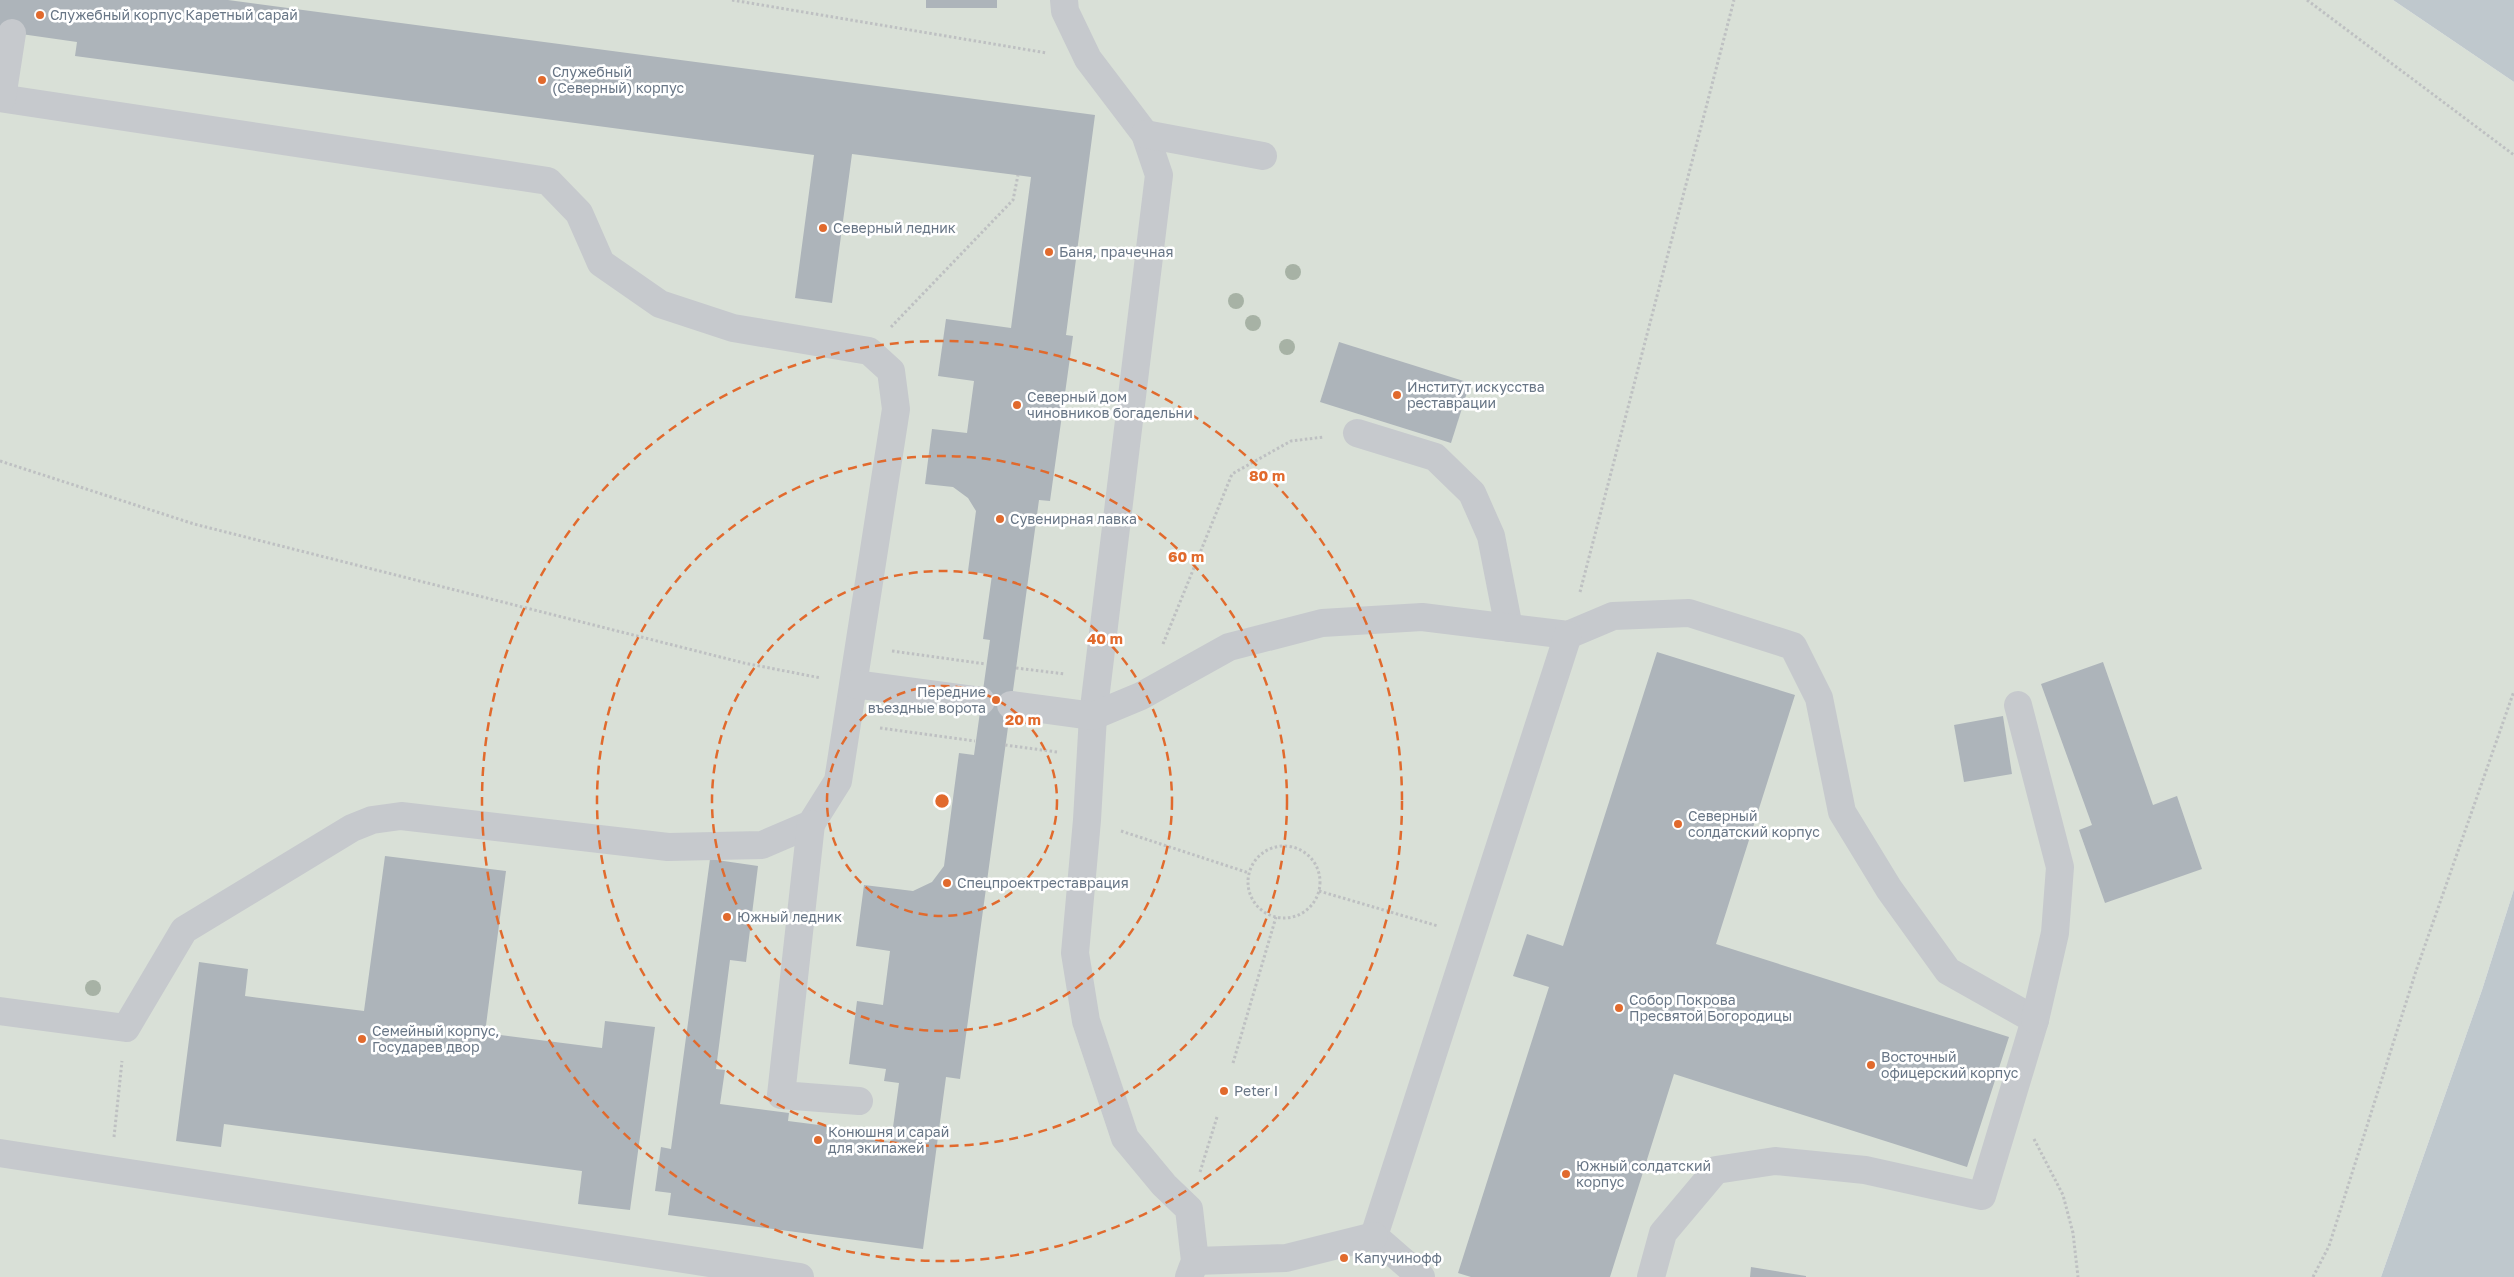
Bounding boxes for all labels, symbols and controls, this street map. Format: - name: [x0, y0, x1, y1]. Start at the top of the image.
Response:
- place label: Служебный корпус Каретный сарай: [50, 6, 298, 23]
- marker: Служебный корпус Каретный сарай: [34, 9, 46, 21]
- place label: Служебный (Северный) корпус: [552, 63, 684, 96]
- marker: Служебный (Северный) корпус: [536, 74, 548, 86]
- place label: Северный ледник: [833, 219, 956, 236]
- marker: Северный ледник: [817, 222, 829, 234]
- place label: Баня, прачечная: [1059, 243, 1173, 260]
- marker: Баня, прачечная: [1043, 246, 1055, 258]
- place label: Институт искусства реставрации: [1407, 378, 1545, 411]
- place label: Северный дом чиновников богадельни: [1027, 388, 1193, 421]
- marker: Институт искусства реставрации: [1391, 389, 1403, 401]
- marker: Северный дом чиновников богадельни: [1011, 399, 1023, 411]
- text: 80 m: [1249, 466, 1285, 484]
- place label: Сувенирная лавка: [1010, 510, 1137, 527]
- marker: Сувенирная лавка: [994, 513, 1006, 525]
- text: 60 m: [1168, 547, 1204, 565]
- text: 40 m: [1087, 629, 1123, 647]
- place label: Передние въездные ворота: [868, 683, 986, 716]
- marker: Передние въездные ворота: [990, 694, 1002, 706]
- text: 20 m: [1005, 710, 1041, 728]
- centre of rings: [933, 792, 951, 810]
- place label: Северный солдатский корпус: [1688, 807, 1820, 840]
- marker: Северный солдатский корпус: [1672, 818, 1684, 830]
- place label: Спецпроектреставрация: [957, 874, 1129, 891]
- marker: Спецпроектреставрация: [941, 877, 953, 889]
- place label: Южный ледник: [737, 908, 842, 925]
- marker: Южный ледник: [721, 911, 733, 923]
- place label: Собор Покрова Пресвятой Богородицы: [1629, 991, 1792, 1024]
- marker: Собор Покрова Пресвятой Богородицы: [1613, 1002, 1625, 1014]
- place label: Семейный корпус, Государев двор: [372, 1022, 499, 1055]
- marker: Семейный корпус, Государев двор: [356, 1033, 368, 1045]
- place label: Восточный офицерский корпус: [1881, 1048, 2019, 1081]
- marker: Восточный офицерский корпус: [1865, 1059, 1877, 1071]
- place label: Peter I: [1234, 1082, 1278, 1099]
- marker: Peter I: [1218, 1085, 1230, 1097]
- place label: Конюшня и сарай для экипажей: [828, 1123, 949, 1156]
- marker: Конюшня и сарай для экипажей: [812, 1134, 824, 1146]
- place label: Южный солдатский корпус: [1576, 1157, 1711, 1190]
- marker: Южный солдатский корпус: [1560, 1168, 1572, 1180]
- place label: Капучинофф: [1354, 1249, 1442, 1266]
- marker: Капучинофф: [1338, 1252, 1350, 1264]

